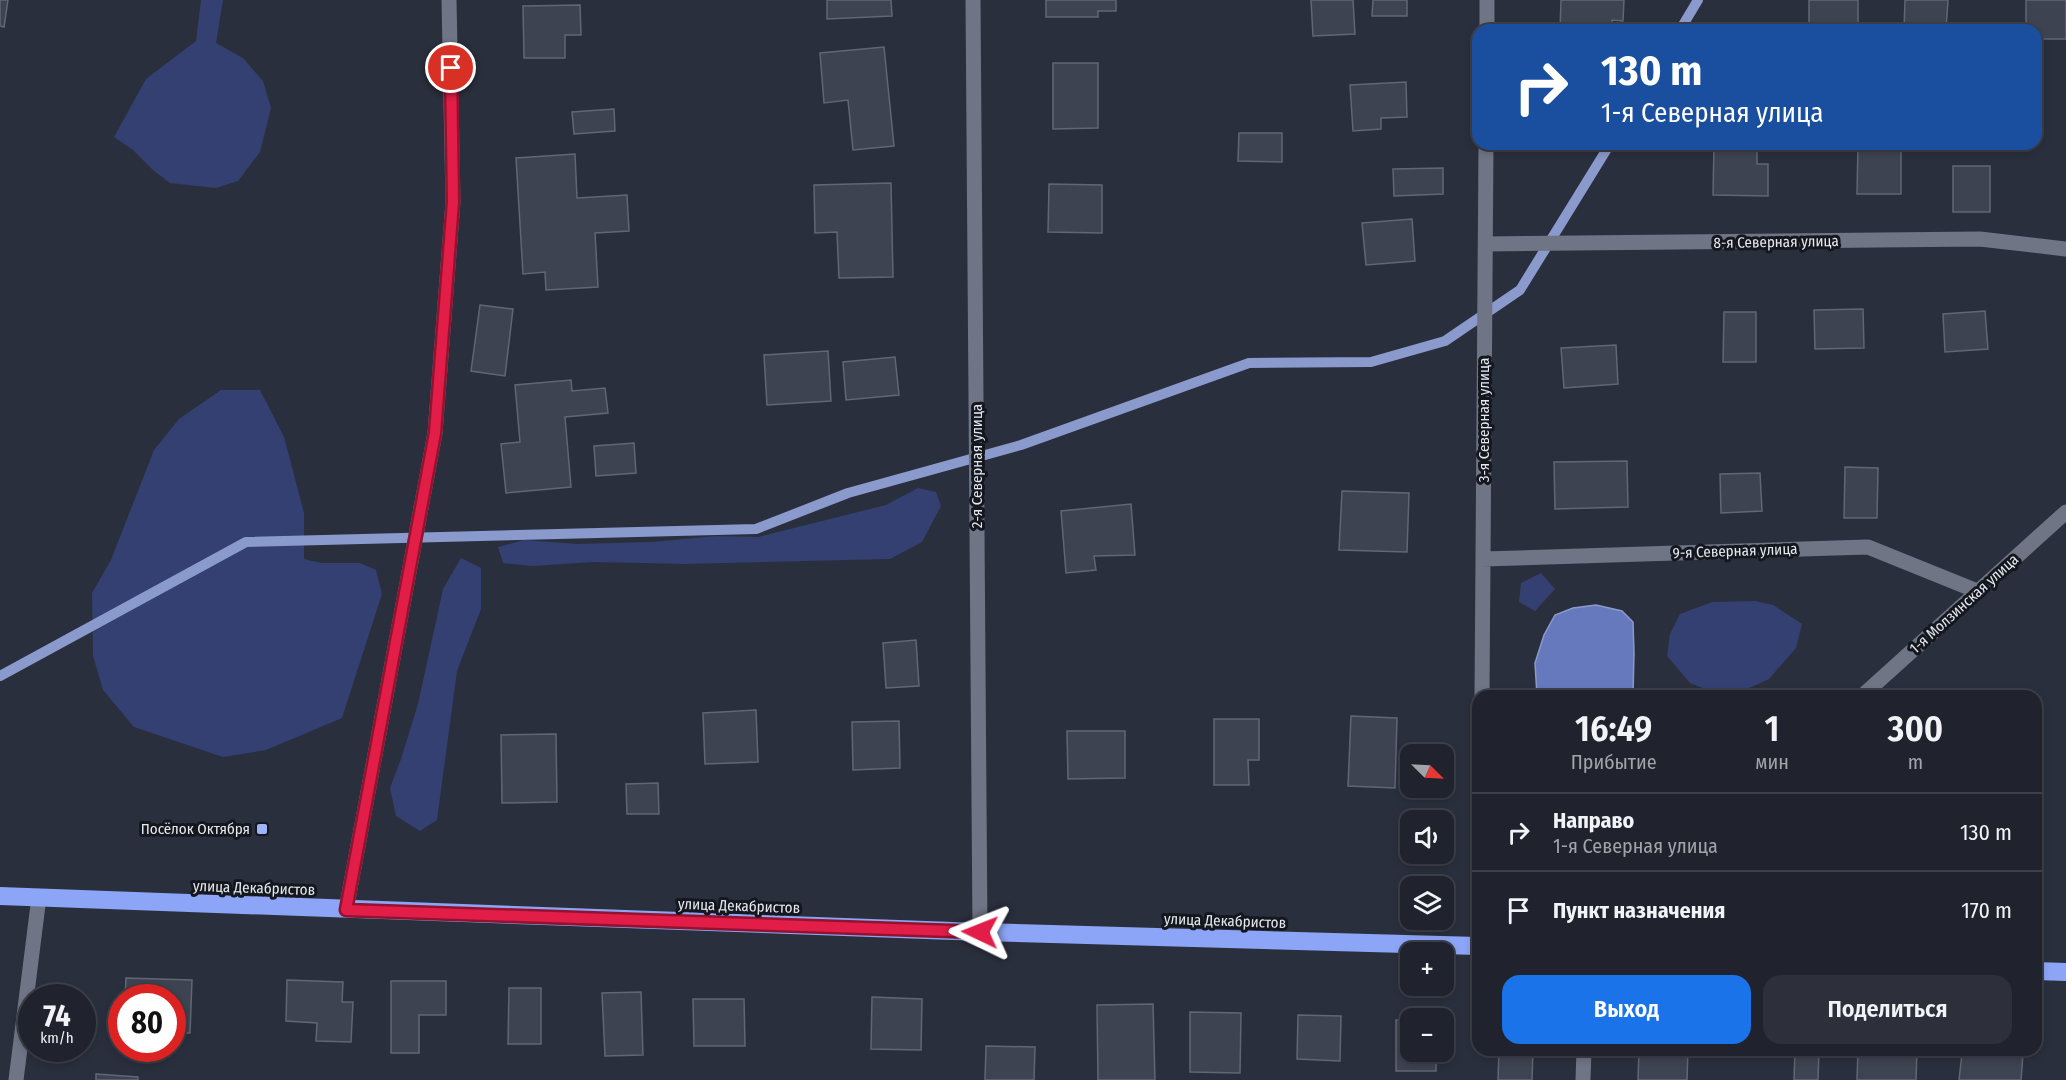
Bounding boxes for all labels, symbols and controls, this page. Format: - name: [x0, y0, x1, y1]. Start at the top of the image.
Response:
- pin: [425, 42, 476, 93]
- text: 130 m: [1601, 46, 1702, 96]
- icon: right: [1502, 48, 1580, 126]
- icon: arrive: [434, 51, 467, 84]
- text: 1-я Северная улица: [1601, 97, 1824, 129]
- street label: 8-я Северная улица: [1713, 232, 1839, 252]
- street label: 3-я Северная улица: [1475, 358, 1493, 482]
- street label: 2-я Северная улица: [968, 404, 986, 528]
- street label: 9-я Северная улица: [1672, 540, 1798, 562]
- street label: 1-я Молзинская улица: [1906, 550, 2022, 658]
- text: 16:49: [1575, 707, 1652, 751]
- text: 1: [1765, 707, 1780, 751]
- text: 300: [1888, 707, 1943, 751]
- north arrow: [1400, 744, 1454, 798]
- map controls: [1400, 744, 1454, 1062]
- text: Прибытие: [1571, 750, 1657, 774]
- text: мин: [1755, 750, 1789, 774]
- text: m: [1908, 750, 1923, 774]
- text: Направо: [1553, 807, 1634, 834]
- button: sound: [1400, 810, 1454, 864]
- icon: right: [1502, 816, 1535, 849]
- text: 130 m: [1960, 819, 2012, 846]
- place label: Посёлок Октября: [141, 820, 250, 838]
- marker: Посёлок Октября: [255, 822, 269, 836]
- text: 1-я Северная улица: [1553, 834, 1718, 858]
- button: layers: [1400, 876, 1454, 930]
- street label: улица Декабристов: [193, 877, 315, 899]
- icon: arrive: [1502, 894, 1535, 927]
- street label: улица Декабристов: [678, 895, 800, 917]
- text: Пункт назначения: [1553, 897, 1725, 924]
- text: 170 m: [1961, 897, 2012, 924]
- position arrow: [948, 900, 1012, 964]
- street label: улица Декабристов: [1164, 910, 1286, 932]
- button: +: [1400, 942, 1454, 996]
- button: Выход: [1502, 975, 1751, 1044]
- button: Поделиться: [1763, 975, 2012, 1044]
- speed limit sign: 80: [108, 984, 186, 1062]
- text: 74: [43, 998, 71, 1034]
- button: −: [1400, 1008, 1454, 1062]
- text: km/h: [40, 1029, 74, 1047]

